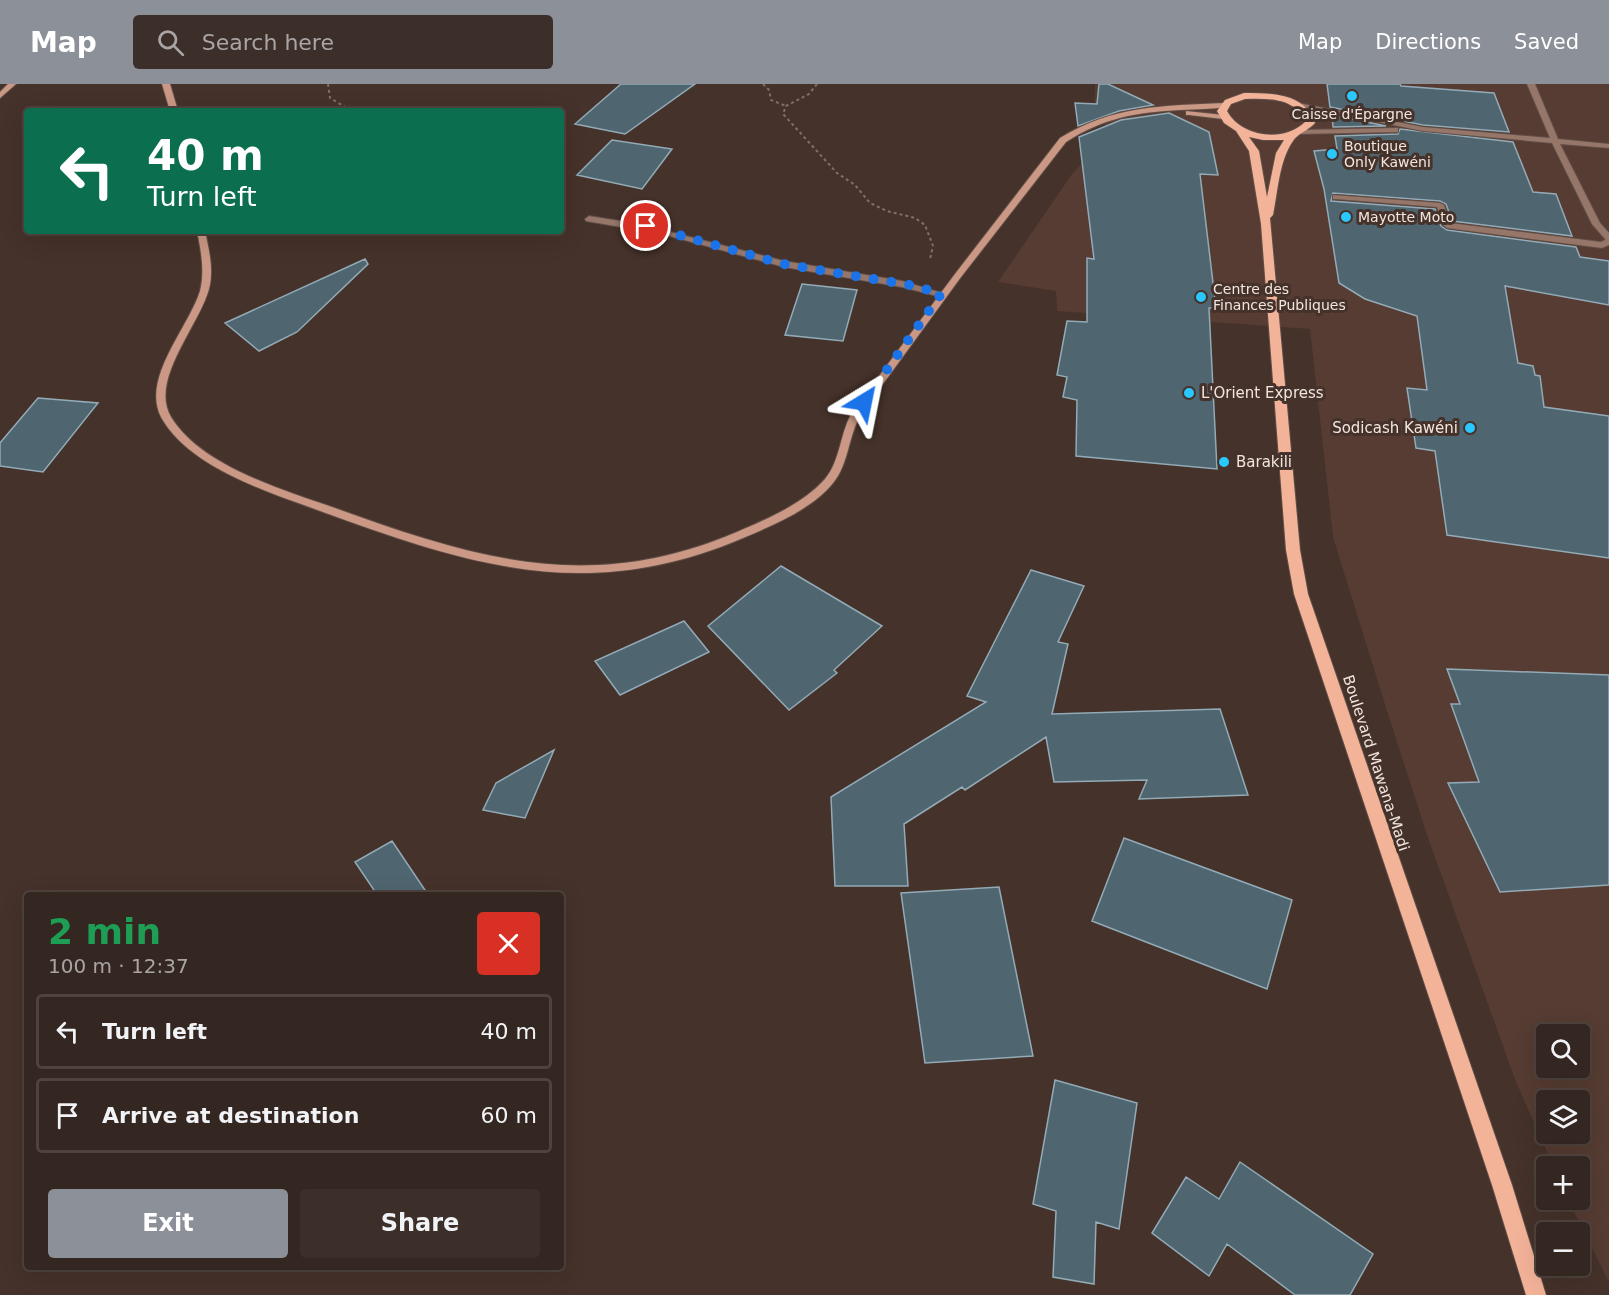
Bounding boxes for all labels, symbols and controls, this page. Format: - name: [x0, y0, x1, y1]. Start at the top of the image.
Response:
- search box: [133, 15, 553, 69]
- text: Map: [30, 26, 97, 59]
- icon: search: [154, 26, 187, 59]
- text: Search here: [202, 30, 334, 55]
- text: Map: [1298, 30, 1342, 54]
- text: Directions: [1375, 30, 1481, 54]
- text: Saved: [1514, 30, 1579, 54]
- marker: Caisse d'Épargne: [1345, 89, 1359, 103]
- place label: Caisse d'Épargne: [1292, 106, 1412, 122]
- text: 40 m: [147, 131, 264, 180]
- icon: left: [48, 132, 126, 210]
- place label: Boutique Only Kawéni: [1344, 138, 1431, 170]
- marker: Boutique Only Kawéni: [1325, 147, 1339, 161]
- text: Turn left: [147, 181, 257, 212]
- pin: [620, 200, 671, 251]
- icon: arrive: [629, 209, 662, 242]
- place label: Mayotte Moto: [1358, 209, 1454, 225]
- marker: Mayotte Moto: [1339, 210, 1353, 224]
- place label: Centre des Finances Publiques: [1213, 281, 1346, 313]
- marker: Centre des Finances Publiques: [1194, 290, 1208, 304]
- position arrow: [832, 370, 896, 434]
- place label: L'Orient Express: [1201, 384, 1324, 402]
- marker: L'Orient Express: [1182, 386, 1196, 400]
- place label: Sodicash Kawéni: [1332, 419, 1458, 437]
- marker: Sodicash Kawéni: [1463, 421, 1477, 435]
- place label: Barakili: [1236, 453, 1292, 471]
- marker: Barakili: [1217, 455, 1231, 469]
- street label: Boulevard Mawana-Madi: [1339, 673, 1413, 853]
- text: 2 min: [48, 911, 161, 952]
- button: close: [477, 912, 540, 975]
- text: 100 m · 12:37: [48, 954, 189, 978]
- icon: left: [51, 1015, 84, 1048]
- text: Turn left: [102, 1019, 207, 1044]
- text: 40 m: [481, 1019, 537, 1044]
- map controls: [1536, 1024, 1590, 1276]
- button: search: [1536, 1024, 1590, 1078]
- button: layers: [1536, 1090, 1590, 1144]
- icon: arrive: [51, 1099, 84, 1132]
- text: Arrive at destination: [102, 1103, 359, 1128]
- text: 60 m: [481, 1103, 537, 1128]
- button: +: [1536, 1156, 1590, 1210]
- button: Exit: [48, 1189, 288, 1258]
- button: Share: [300, 1189, 540, 1258]
- button: −: [1536, 1222, 1590, 1276]

